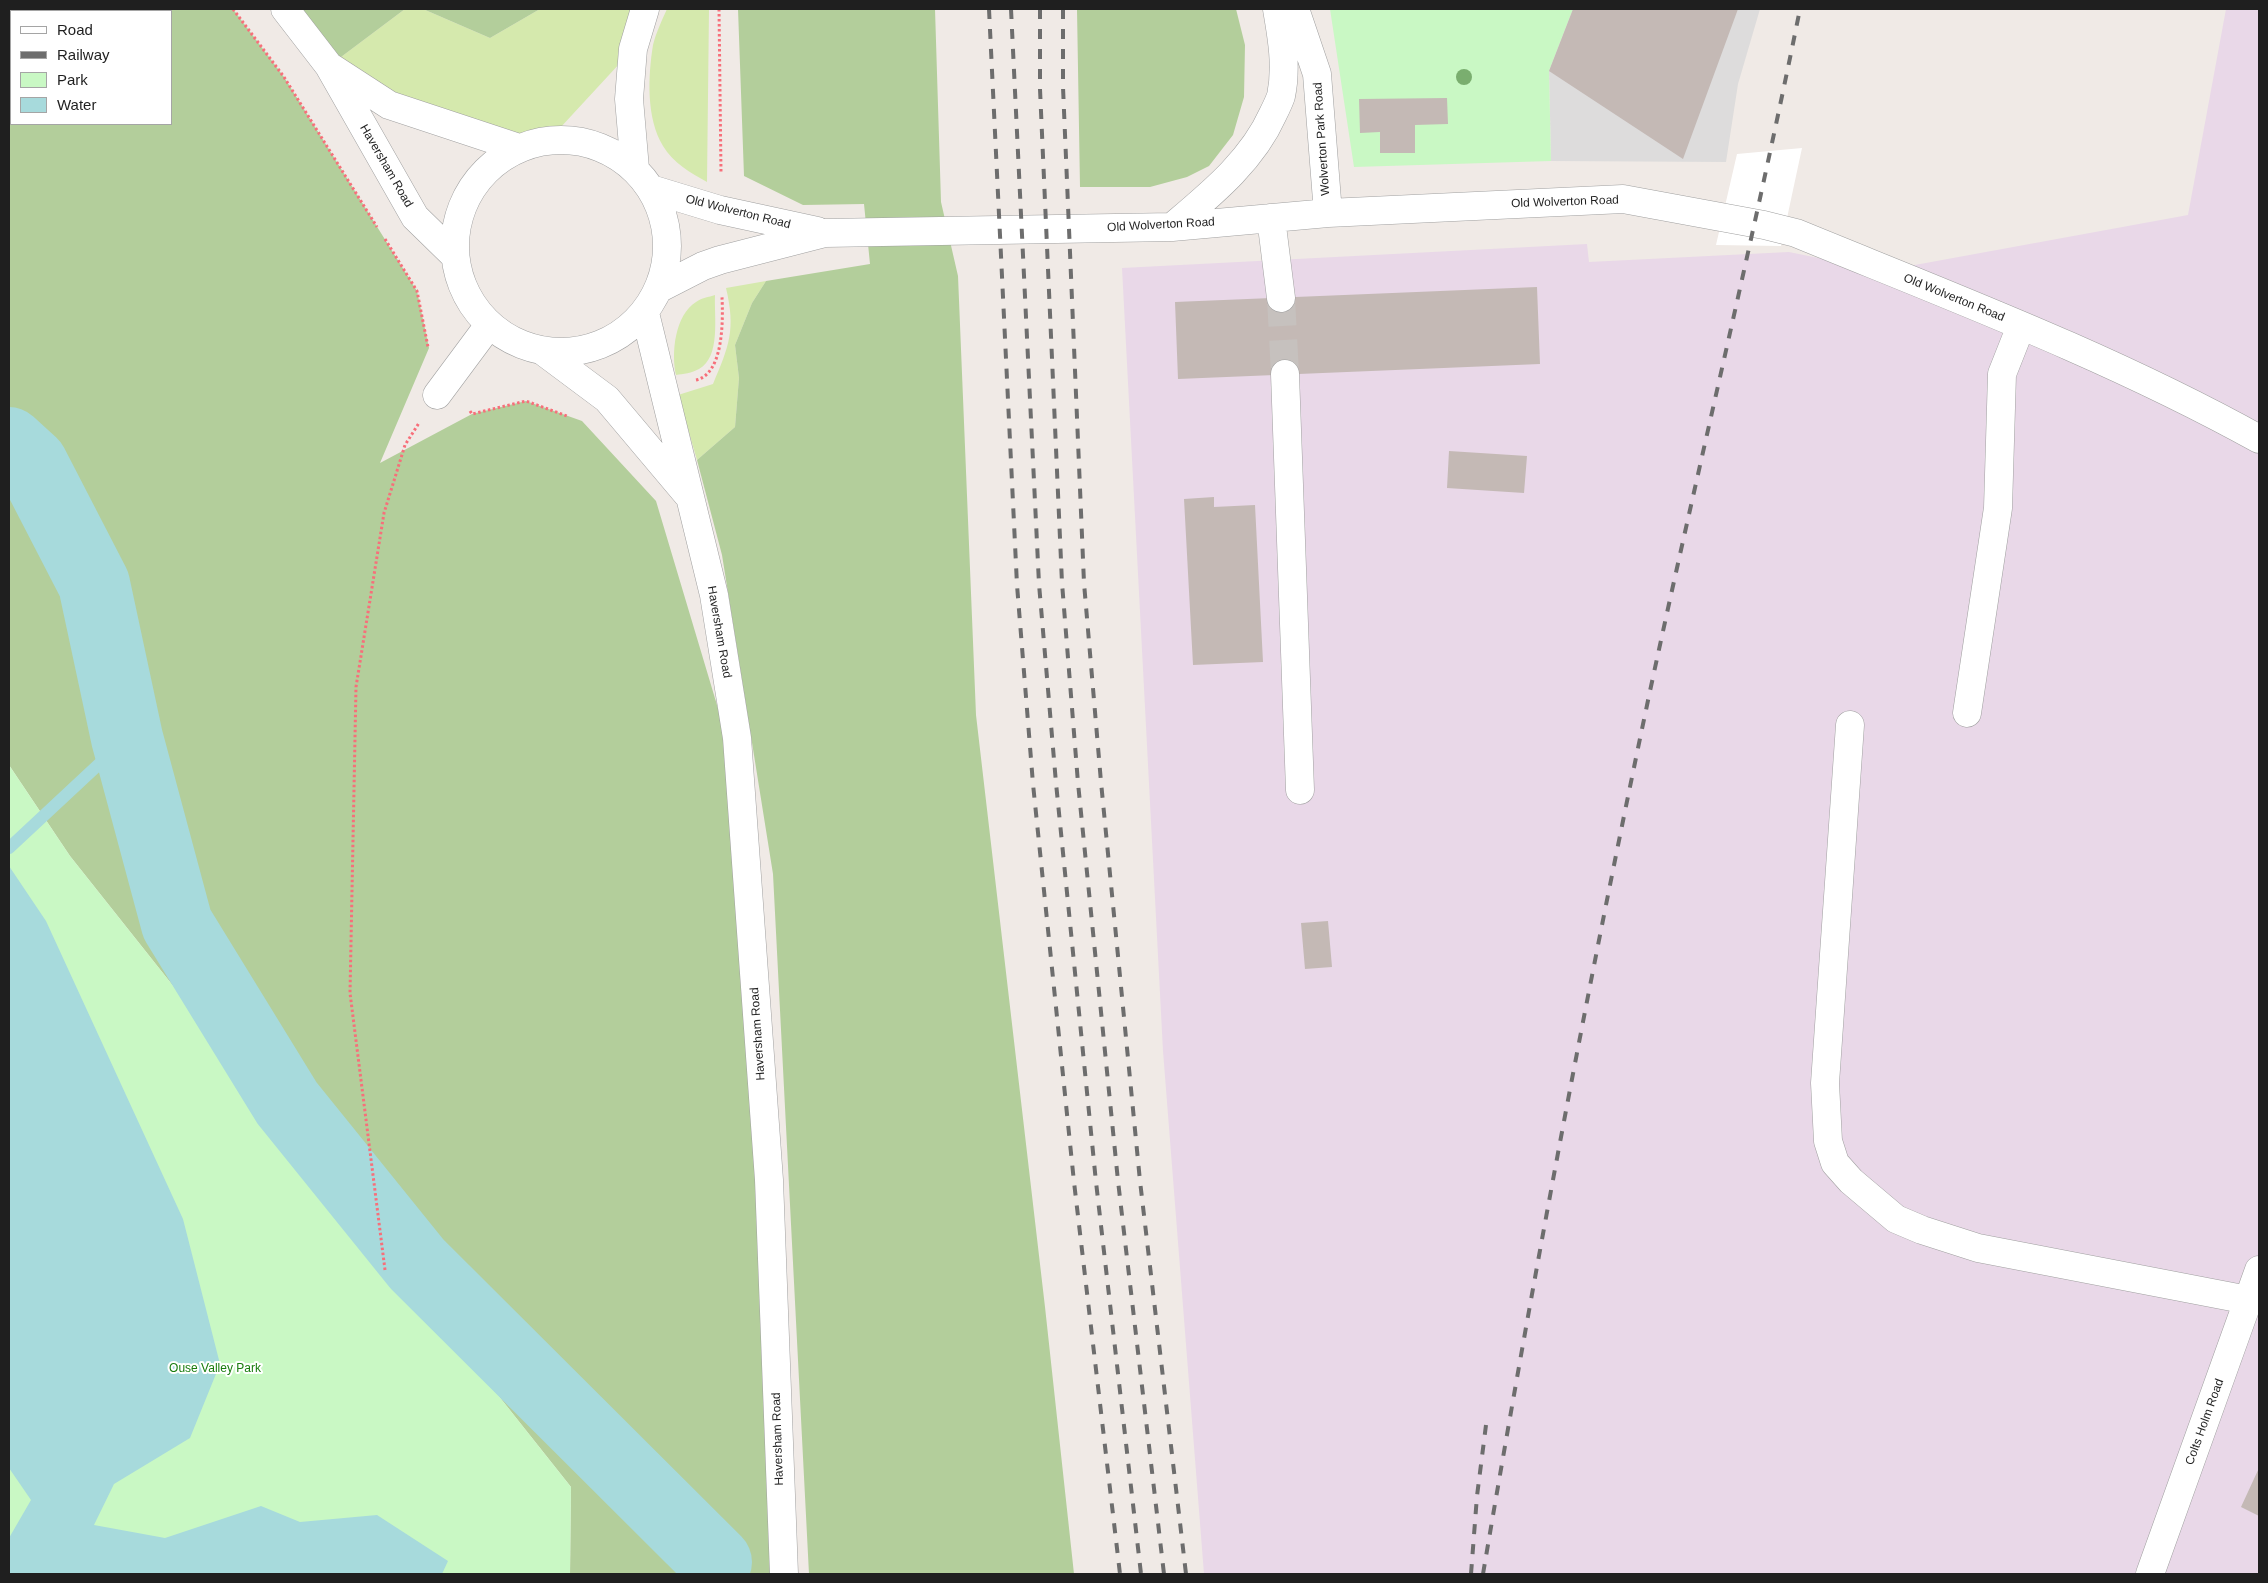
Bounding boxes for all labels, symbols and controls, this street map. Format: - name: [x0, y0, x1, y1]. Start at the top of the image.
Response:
- legend: [10, 10, 172, 125]
- text: Road: [57, 21, 93, 38]
- text: Railway: [57, 46, 110, 63]
- text: Park: [57, 71, 88, 88]
- street label: Wolverton Park Road: [1311, 82, 1333, 196]
- text: Water: [57, 96, 96, 113]
- street label: Haversham Road: [356, 122, 416, 210]
- street label: Old Wolverton Road: [684, 192, 792, 232]
- street label: Old Wolverton Road: [1511, 193, 1619, 211]
- street label: Old Wolverton Road: [1107, 215, 1215, 235]
- street label: Old Wolverton Road: [1901, 271, 2007, 325]
- street label: Haversham Road: [704, 585, 734, 679]
- street label: Haversham Road: [748, 987, 768, 1081]
- park label: Ouse Valley Park: [169, 1362, 261, 1376]
- street label: Colts Holm Road: [2183, 1377, 2227, 1467]
- street label: Haversham Road: [769, 1392, 787, 1486]

